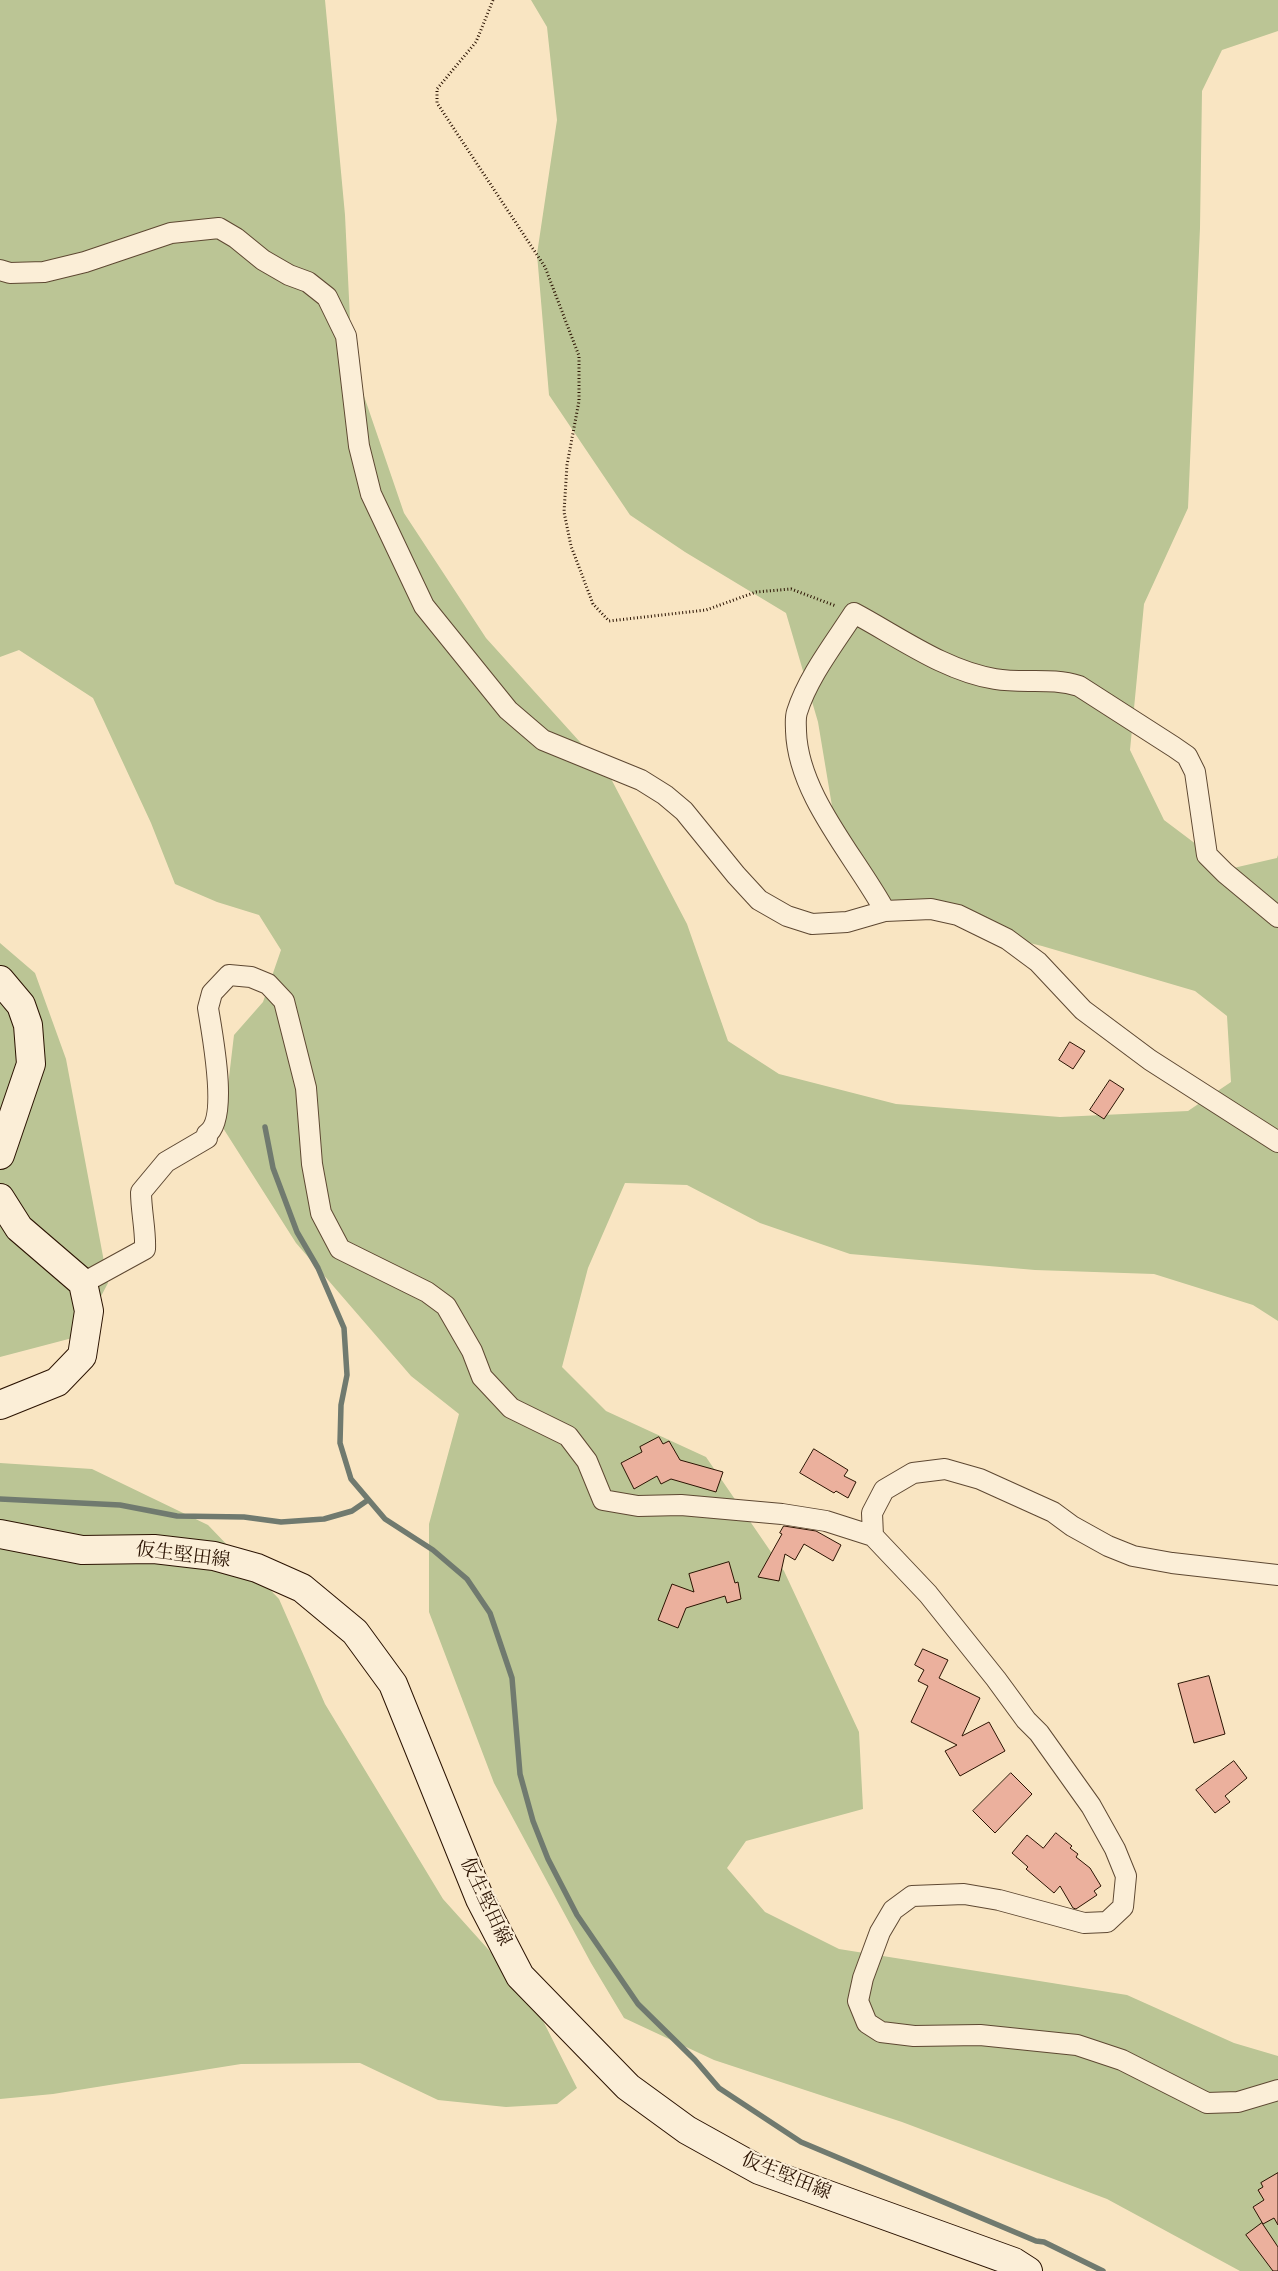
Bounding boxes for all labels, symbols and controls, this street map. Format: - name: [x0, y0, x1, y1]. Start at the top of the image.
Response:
- street label: 仮生堅田線: [134, 1539, 232, 1573]
- street label: 仮生堅田線: [455, 1854, 515, 1950]
- street label: 仮生堅田線: [738, 2149, 834, 2205]

